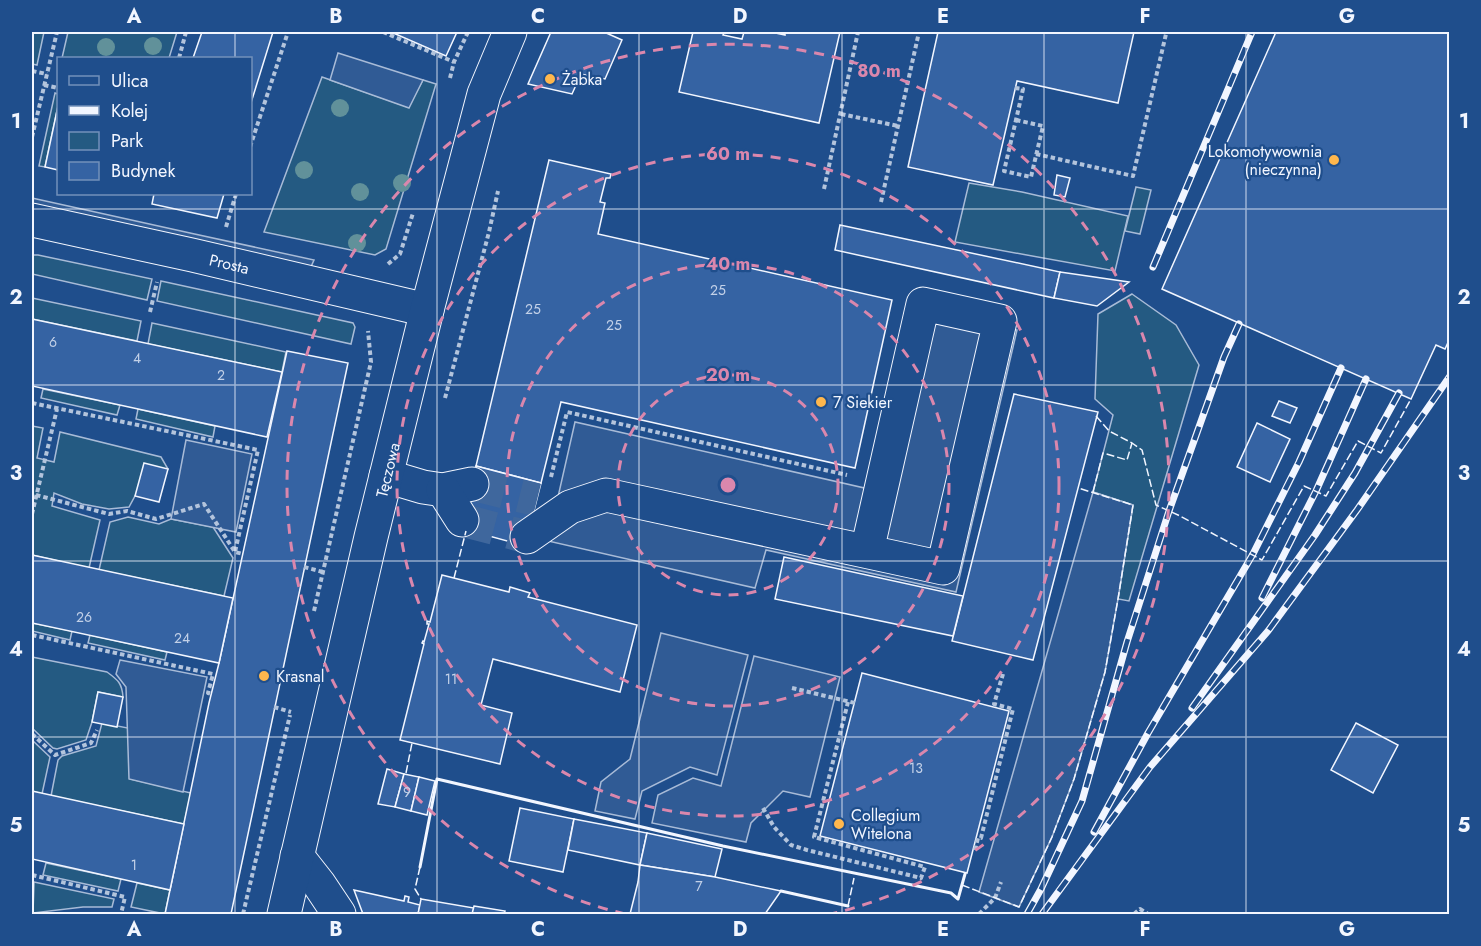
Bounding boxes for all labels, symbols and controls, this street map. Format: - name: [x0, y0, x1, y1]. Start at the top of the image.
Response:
- text: A: [126, 2, 142, 31]
- text: B: [329, 2, 343, 31]
- text: C: [531, 2, 545, 31]
- text: D: [733, 2, 747, 31]
- text: E: [937, 2, 949, 31]
- text: F: [1139, 2, 1151, 31]
- text: G: [1339, 2, 1355, 31]
- legend: [57, 57, 252, 195]
- text: 80 m: [857, 58, 901, 84]
- text: Ulica: [111, 68, 148, 94]
- place label: Żabka: [562, 68, 602, 91]
- marker: Żabka: [543, 72, 557, 86]
- text: Kolej: [111, 98, 148, 124]
- text: 1: [11, 107, 21, 136]
- text: 1: [1459, 107, 1469, 136]
- text: Park: [111, 128, 143, 154]
- place label: Lokomotywownia (nieczynna): [1208, 140, 1322, 181]
- text: 60 m: [706, 141, 750, 167]
- marker: Lokomotywownia (nieczynna): [1327, 153, 1341, 167]
- text: Budynek: [111, 158, 175, 184]
- street label: Prosta: [207, 248, 251, 280]
- text: 40 m: [706, 251, 750, 277]
- house number: 25: [710, 280, 726, 300]
- text: 2: [9, 283, 23, 312]
- text: 2: [1457, 283, 1471, 312]
- house number: 25: [525, 299, 541, 319]
- house number: 25: [606, 315, 622, 335]
- house number: 6: [49, 332, 57, 352]
- house number: 4: [133, 348, 141, 368]
- text: 20 m: [706, 362, 750, 388]
- house number: 2: [217, 365, 225, 385]
- place label: 7 Siekier: [833, 391, 893, 414]
- marker: 7 Siekier: [814, 395, 828, 409]
- street label: Tęczowa: [370, 440, 406, 500]
- text: 3: [10, 459, 22, 488]
- text: 3: [1458, 459, 1470, 488]
- centre of rings: [718, 475, 738, 495]
- house number: 26: [76, 607, 92, 627]
- house number: 24: [174, 628, 190, 648]
- text: 4: [9, 635, 23, 664]
- text: 4: [1457, 635, 1471, 664]
- place label: Krasnal: [276, 665, 324, 688]
- marker: Krasnal: [257, 669, 271, 683]
- house number: 11: [445, 669, 457, 689]
- house number: 13: [909, 758, 923, 778]
- house number: 9: [403, 782, 411, 802]
- place label: Collegium Witelona: [851, 804, 920, 845]
- text: 5: [10, 811, 23, 840]
- text: 5: [1458, 811, 1471, 840]
- marker: Collegium Witelona: [832, 817, 846, 831]
- house number: 1: [131, 855, 137, 875]
- house number: 7: [695, 876, 703, 896]
- text: A: [126, 915, 142, 944]
- text: B: [329, 915, 343, 944]
- text: C: [531, 915, 545, 944]
- text: D: [733, 915, 747, 944]
- text: E: [937, 915, 949, 944]
- text: F: [1139, 915, 1151, 944]
- text: G: [1339, 915, 1355, 944]

